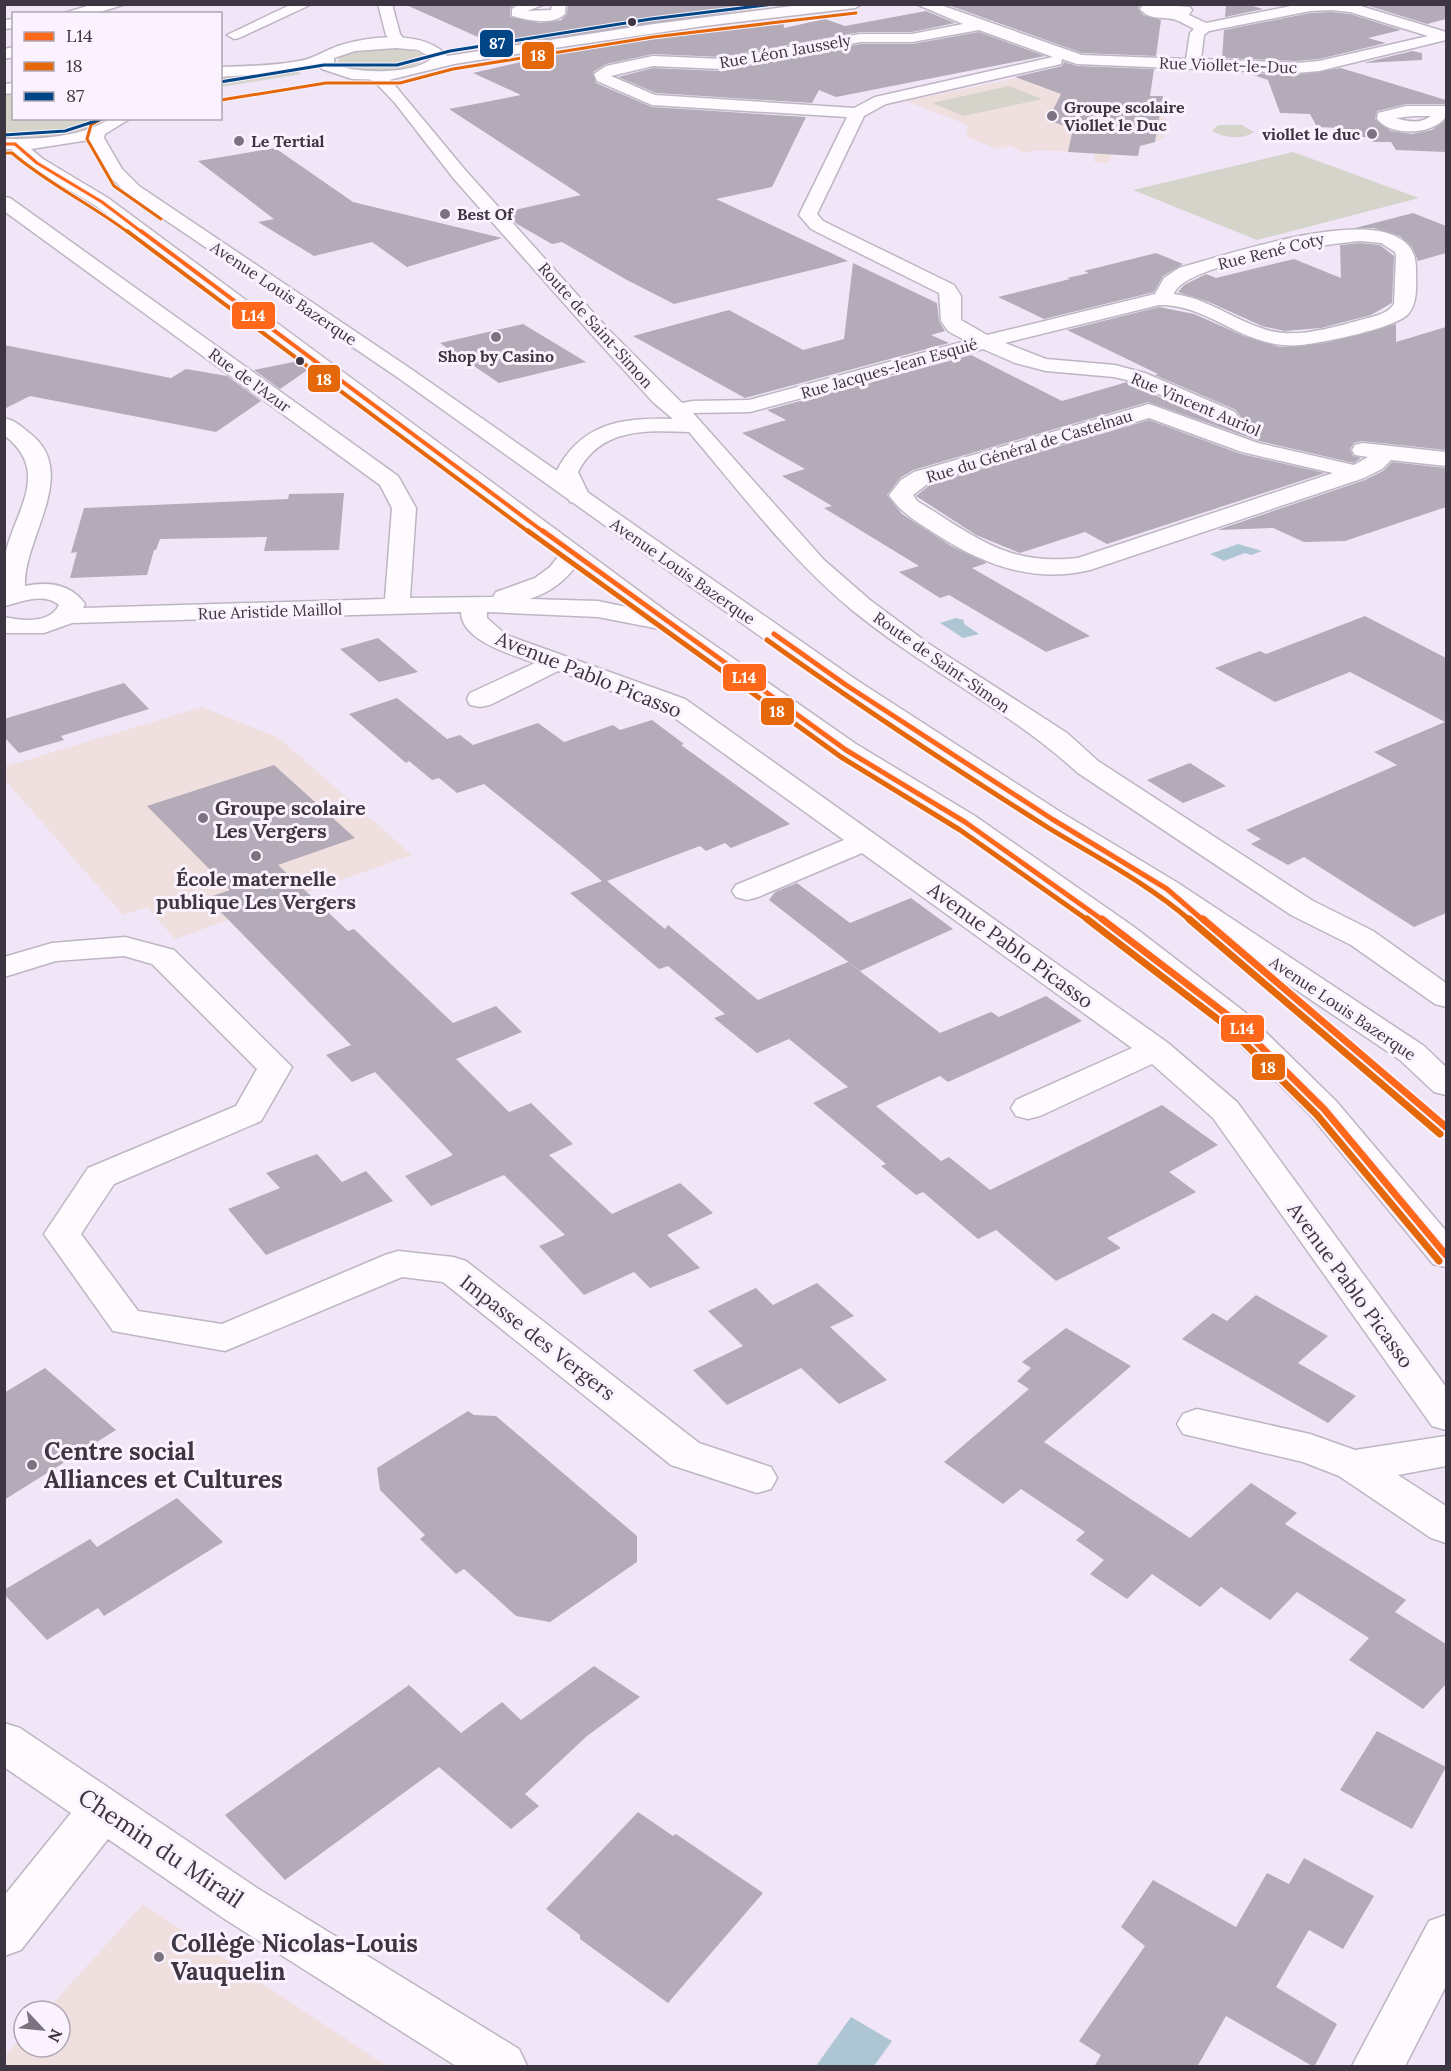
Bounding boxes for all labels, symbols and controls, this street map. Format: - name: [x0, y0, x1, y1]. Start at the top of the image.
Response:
- legend: [12, 12, 222, 120]
- unlabelled marker: [626, 16, 638, 28]
- text: L14: [66, 24, 93, 47]
- line badge: 87: [479, 29, 514, 58]
- street label: Rue Léon Jaussely: [718, 29, 853, 72]
- text: 87: [489, 33, 506, 53]
- line badge: 18: [521, 41, 555, 70]
- text: 18: [530, 45, 546, 65]
- street label: Rue Viollet-le-Duc: [1158, 53, 1298, 77]
- text: 18: [66, 54, 83, 77]
- text: 87: [66, 84, 84, 107]
- place label: Groupe scolaire Viollet le Duc: [1064, 97, 1185, 135]
- marker: Groupe scolaire Viollet le Duc: [1045, 109, 1059, 123]
- place label: viollet le duc: [1262, 124, 1361, 144]
- marker: viollet le duc: [1365, 127, 1379, 141]
- place label: Le Tertial: [251, 131, 325, 151]
- marker: Le Tertial: [232, 134, 246, 148]
- place label: Best Of: [457, 204, 514, 224]
- marker: Best Of: [438, 207, 452, 221]
- street label: Rue René Coty: [1216, 228, 1327, 274]
- street label: Avenue Louis Bazerque: [206, 236, 361, 350]
- street label: Route de Saint-Simon: [534, 258, 658, 392]
- line badge: L14: [231, 301, 276, 330]
- text: L14: [241, 305, 266, 325]
- marker: Shop by Casino: [489, 330, 503, 344]
- street label: Rue Jacques-Jean Esquié: [798, 333, 980, 403]
- street label: Rue de l'Azur: [205, 343, 295, 417]
- place label: Shop by Casino: [438, 346, 554, 366]
- unlabelled marker: [294, 355, 306, 367]
- line badge: 18: [307, 364, 341, 393]
- street label: Rue Vincent Auriol: [1128, 368, 1264, 440]
- text: 18: [316, 369, 332, 389]
- street label: Rue du Général de Castelnau: [923, 405, 1135, 487]
- street label: Avenue Louis Bazerque: [606, 513, 759, 629]
- street label: Rue Aristide Maillol: [198, 598, 342, 624]
- street label: Route de Saint-Simon: [870, 607, 1014, 717]
- street label: Avenue Pablo Picasso: [491, 625, 686, 723]
- line badge: L14: [722, 663, 767, 692]
- text: L14: [732, 667, 757, 687]
- line badge: 18: [760, 697, 795, 726]
- text: 18: [769, 701, 785, 721]
- place label: Groupe scolaire Les Vergers: [215, 795, 366, 843]
- marker: Groupe scolaire Les Vergers: [196, 811, 210, 825]
- marker: École maternelle publique Les Vergers: [249, 849, 263, 863]
- place label: École maternelle publique Les Vergers: [156, 866, 356, 914]
- street label: Avenue Pablo Picasso: [923, 876, 1099, 1013]
- street label: Avenue Louis Bazerque: [1265, 951, 1420, 1065]
- line badge: L14: [1220, 1014, 1265, 1043]
- text: L14: [1230, 1018, 1255, 1038]
- line badge: 18: [1251, 1053, 1286, 1081]
- text: 18: [1260, 1057, 1276, 1077]
- street label: Avenue Pablo Picasso: [1282, 1197, 1419, 1373]
- street label: Impasse des Vergers: [455, 1269, 621, 1405]
- place label: Centre social Alliances et Cultures: [44, 1436, 283, 1495]
- marker: Centre social Alliances et Cultures: [25, 1458, 39, 1472]
- street label: Chemin du Mirail: [72, 1781, 250, 1915]
- place label: Collège Nicolas-Louis Vauquelin: [171, 1928, 418, 1987]
- marker: Collège Nicolas-Louis Vauquelin: [152, 1950, 166, 1964]
- north arrow: [12, 1999, 72, 2059]
- text: N: [44, 2026, 67, 2046]

